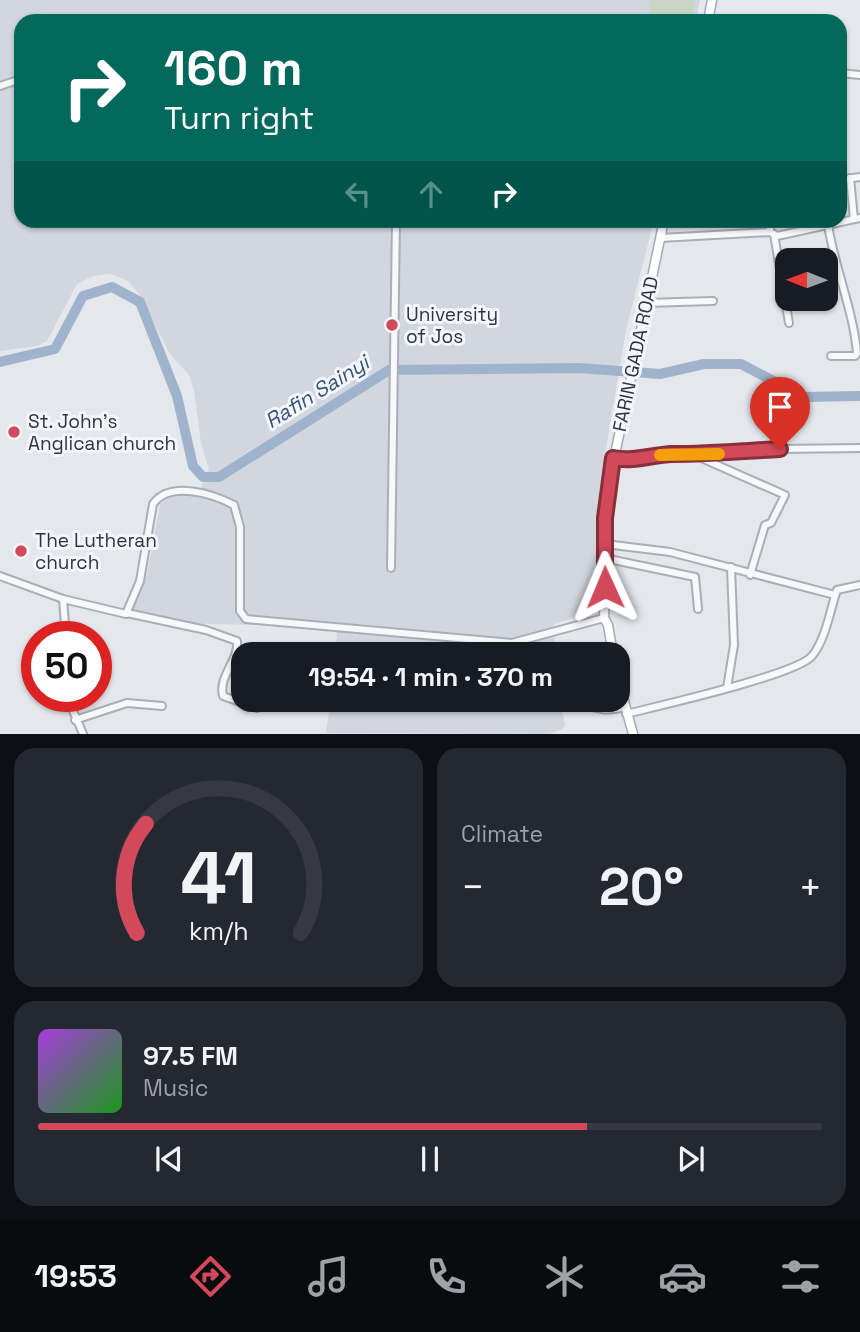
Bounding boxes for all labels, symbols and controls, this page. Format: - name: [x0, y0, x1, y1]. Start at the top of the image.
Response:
- text: 160 m: [164, 37, 302, 99]
- icon: right: [49, 42, 140, 133]
- text: Turn right: [164, 98, 314, 138]
- icon: left: [339, 175, 377, 213]
- icon: ahead: [412, 175, 450, 213]
- icon: right: [485, 175, 523, 213]
- north arrow: [775, 248, 838, 312]
- map controls: [775, 248, 838, 311]
- street label: FARIN GADA ROAD: [607, 274, 664, 434]
- place label: University of Jos: [406, 302, 498, 349]
- marker: University of Jos: [384, 317, 400, 333]
- water label: Rafin Sainyi: [260, 347, 376, 434]
- pin: [750, 377, 810, 449]
- icon: arrive: [761, 388, 799, 426]
- place label: St. John's Anglican church: [28, 409, 176, 456]
- marker: St. John's Anglican church: [6, 424, 22, 440]
- place label: The Lutheran church: [35, 528, 157, 575]
- marker: The Lutheran church: [13, 543, 29, 559]
- position arrow: [568, 550, 642, 624]
- speed limit sign: 50: [21, 621, 112, 712]
- text: 19:54 · 1 min · 370 m: [308, 660, 553, 694]
- text: Climate: [461, 819, 543, 849]
- text: 41: [180, 832, 257, 925]
- text: 20°: [599, 854, 684, 920]
- text: −: [461, 863, 485, 911]
- text: +: [798, 863, 822, 911]
- text: km/h: [189, 915, 248, 947]
- text: 97.5 FM: [143, 1039, 238, 1073]
- text: Music: [143, 1073, 208, 1103]
- icon: previous: [150, 1140, 188, 1178]
- icon: pause: [411, 1140, 449, 1178]
- icon: next: [672, 1140, 710, 1178]
- icon: directions: [186, 1252, 235, 1301]
- icon: music: [304, 1252, 353, 1301]
- icon: phone: [422, 1252, 471, 1301]
- icon: climate: [540, 1252, 589, 1301]
- icon: car: [658, 1252, 707, 1301]
- icon: filters: [776, 1252, 825, 1301]
- text: 19:53: [35, 1256, 117, 1296]

